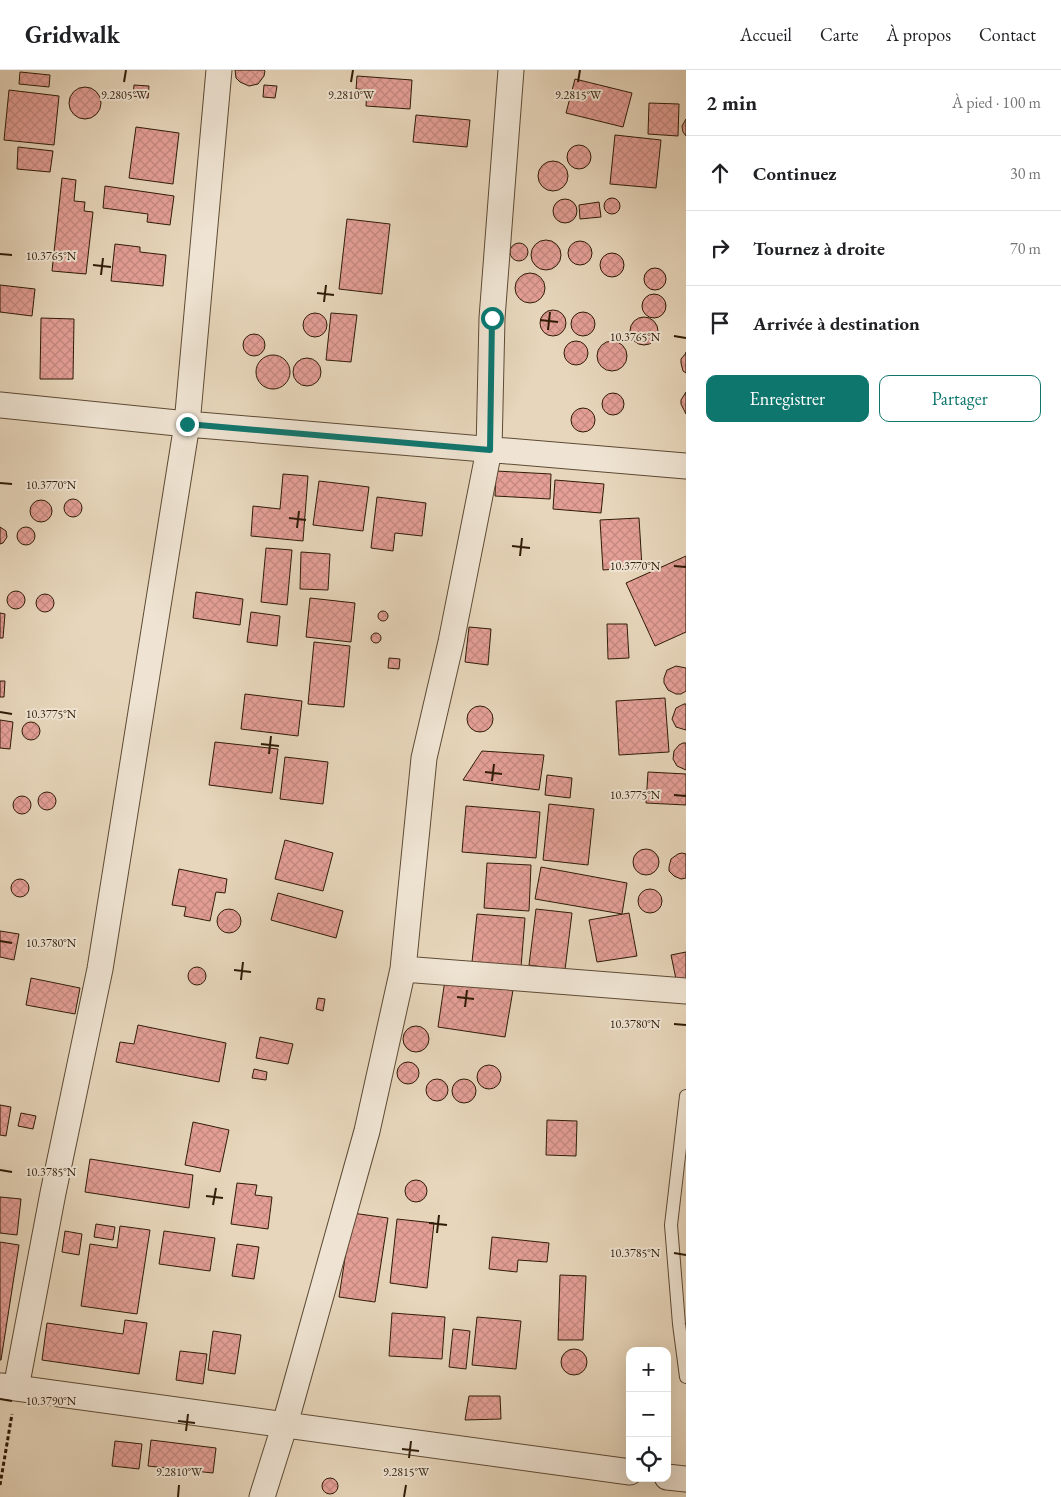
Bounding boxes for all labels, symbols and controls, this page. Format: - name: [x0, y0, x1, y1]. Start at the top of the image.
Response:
- text: Gridwalk: [25, 19, 120, 50]
- text: Accueil: [740, 23, 792, 46]
- text: Carte: [820, 23, 859, 46]
- text: À propos: [887, 23, 951, 46]
- text: Contact: [979, 23, 1036, 46]
- text: 9.2805°W: [101, 87, 148, 103]
- text: 9.2810°W: [328, 87, 375, 103]
- text: 9.2815°W: [555, 87, 602, 103]
- text: 2 min: [706, 89, 757, 116]
- text: À pied · 100 m: [952, 92, 1041, 113]
- icon: ahead: [706, 159, 734, 187]
- text: Continuez: [753, 161, 837, 186]
- text: 30 m: [1010, 163, 1041, 184]
- icon: right: [706, 234, 734, 262]
- text: Tournez à droite: [753, 236, 885, 261]
- text: 70 m: [1010, 238, 1041, 259]
- text: 10.3765°N: [26, 248, 77, 264]
- route start: [481, 307, 504, 330]
- icon: arrive: [706, 309, 734, 337]
- text: Arrivée à destination: [753, 311, 920, 336]
- text: 10.3765°N: [610, 329, 661, 345]
- button: Enregistrer: [706, 375, 869, 422]
- button: Partager: [879, 375, 1041, 422]
- route end: [176, 413, 199, 436]
- text: 10.3770°N: [26, 477, 77, 493]
- text: 10.3770°N: [610, 558, 661, 574]
- text: 10.3775°N: [26, 706, 77, 722]
- text: 10.3775°N: [610, 787, 661, 803]
- text: 10.3780°N: [26, 935, 77, 951]
- text: 10.3780°N: [610, 1016, 661, 1032]
- text: 10.3785°N: [26, 1164, 77, 1180]
- text: 10.3785°N: [610, 1245, 661, 1261]
- map controls: [626, 1347, 671, 1482]
- button: +: [626, 1347, 671, 1392]
- button: −: [626, 1392, 671, 1437]
- text: 10.3790°N: [26, 1393, 77, 1409]
- button: locate: [626, 1437, 671, 1482]
- text: 9.2810°W: [156, 1464, 203, 1480]
- text: 9.2815°W: [383, 1464, 430, 1480]

